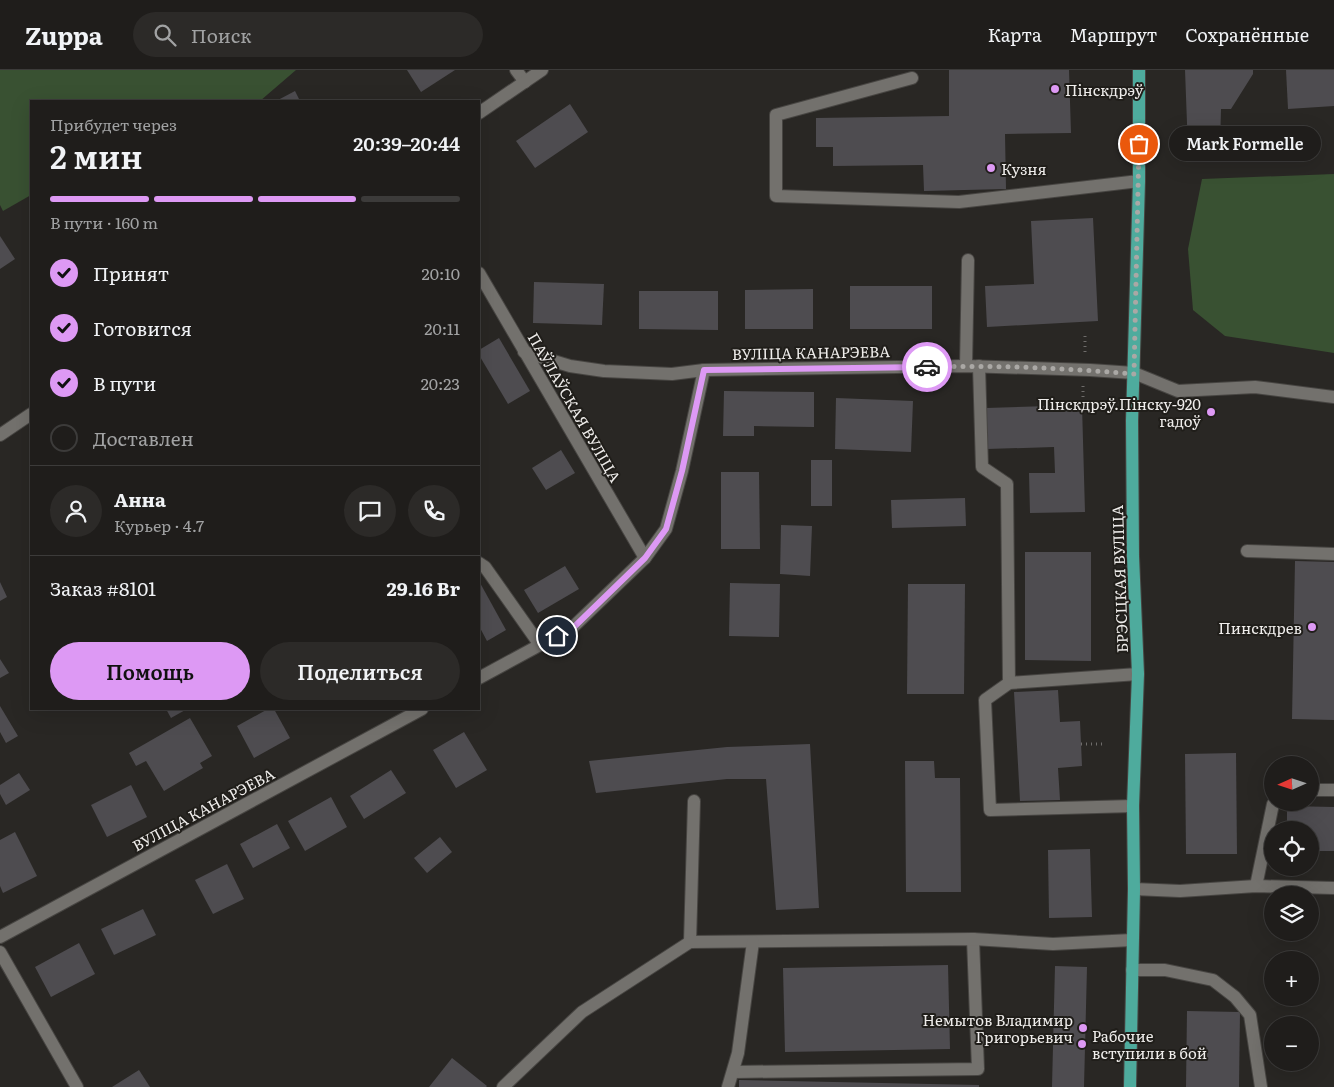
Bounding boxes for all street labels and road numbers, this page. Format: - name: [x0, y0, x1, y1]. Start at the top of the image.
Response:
- street label: ПАЎЛАЎСКАЯ ВУЛІЦА: [523, 328, 627, 486]
- street label: ВУЛІЦА КАНАРЭЕВА: [732, 339, 890, 365]
- street label: БРЭСЦКАЯ ВУЛІЦА: [1105, 504, 1133, 654]
- street label: ВУЛІЦА КАНАРЭЕВА: [128, 762, 278, 856]

